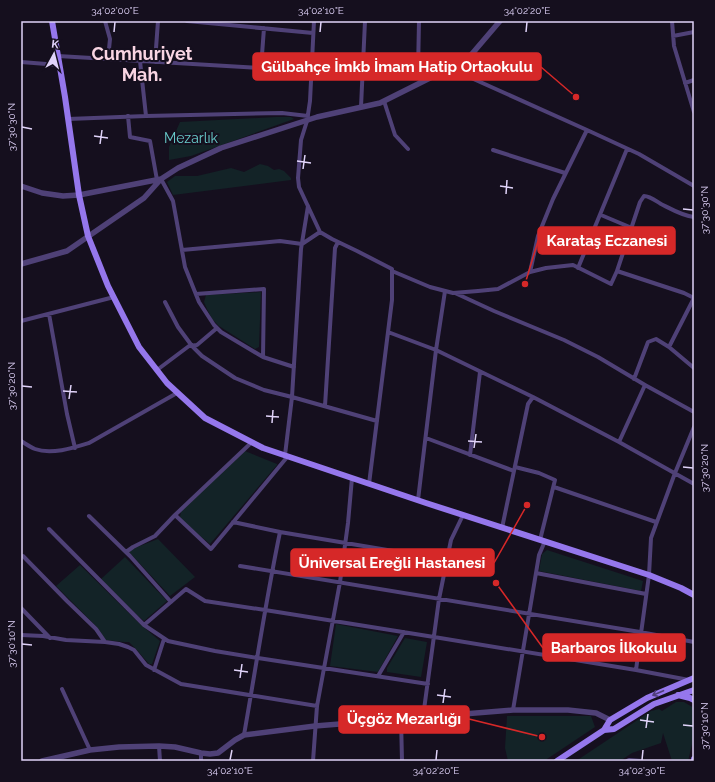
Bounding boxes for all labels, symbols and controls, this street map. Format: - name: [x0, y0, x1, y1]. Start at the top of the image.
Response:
- text: 34°02'00"E: [91, 5, 139, 16]
- text: 34°02'10"E: [298, 5, 344, 16]
- text: 34°02'20"E: [504, 5, 550, 16]
- north arrow: [34, 34, 74, 74]
- text: K: [51, 38, 60, 52]
- district label: Cumhuriyet Mah.: [92, 43, 193, 85]
- callout: Gülbahçe İmkb İmam Hatip Ortaokulu: [253, 53, 541, 80]
- text: Gülbahçe İmkb İmam Hatip Ortaokulu: [261, 58, 533, 76]
- text: 37°30'30"N: [6, 103, 17, 151]
- park label: Mezarlık: [164, 130, 219, 146]
- text: 37°30'30"N: [699, 186, 710, 234]
- callout: Karataş Eczanesi: [538, 227, 675, 254]
- text: Karataş Eczanesi: [547, 232, 667, 250]
- text: 37°30'20"N: [6, 362, 17, 410]
- text: 37°30'20"N: [699, 444, 710, 492]
- callout: Üniversal Ereğli Hastanesi: [291, 549, 494, 576]
- text: Üniversal Ereğli Hastanesi: [299, 554, 485, 572]
- text: 37°30'10"N: [6, 620, 17, 668]
- callout: Barbaros İlkokulu: [543, 634, 685, 661]
- text: Barbaros İlkokulu: [551, 639, 677, 657]
- one-way arrow: [653, 690, 665, 698]
- text: 37°30'10"N: [699, 702, 710, 750]
- callout: Üçgöz Mezarlığı: [339, 706, 469, 733]
- text: Üçgöz Mezarlığı: [347, 710, 461, 728]
- text: 34°02'10"E: [207, 765, 253, 776]
- text: 34°02'20"E: [413, 765, 459, 776]
- text: 34°02'30"E: [619, 765, 665, 776]

